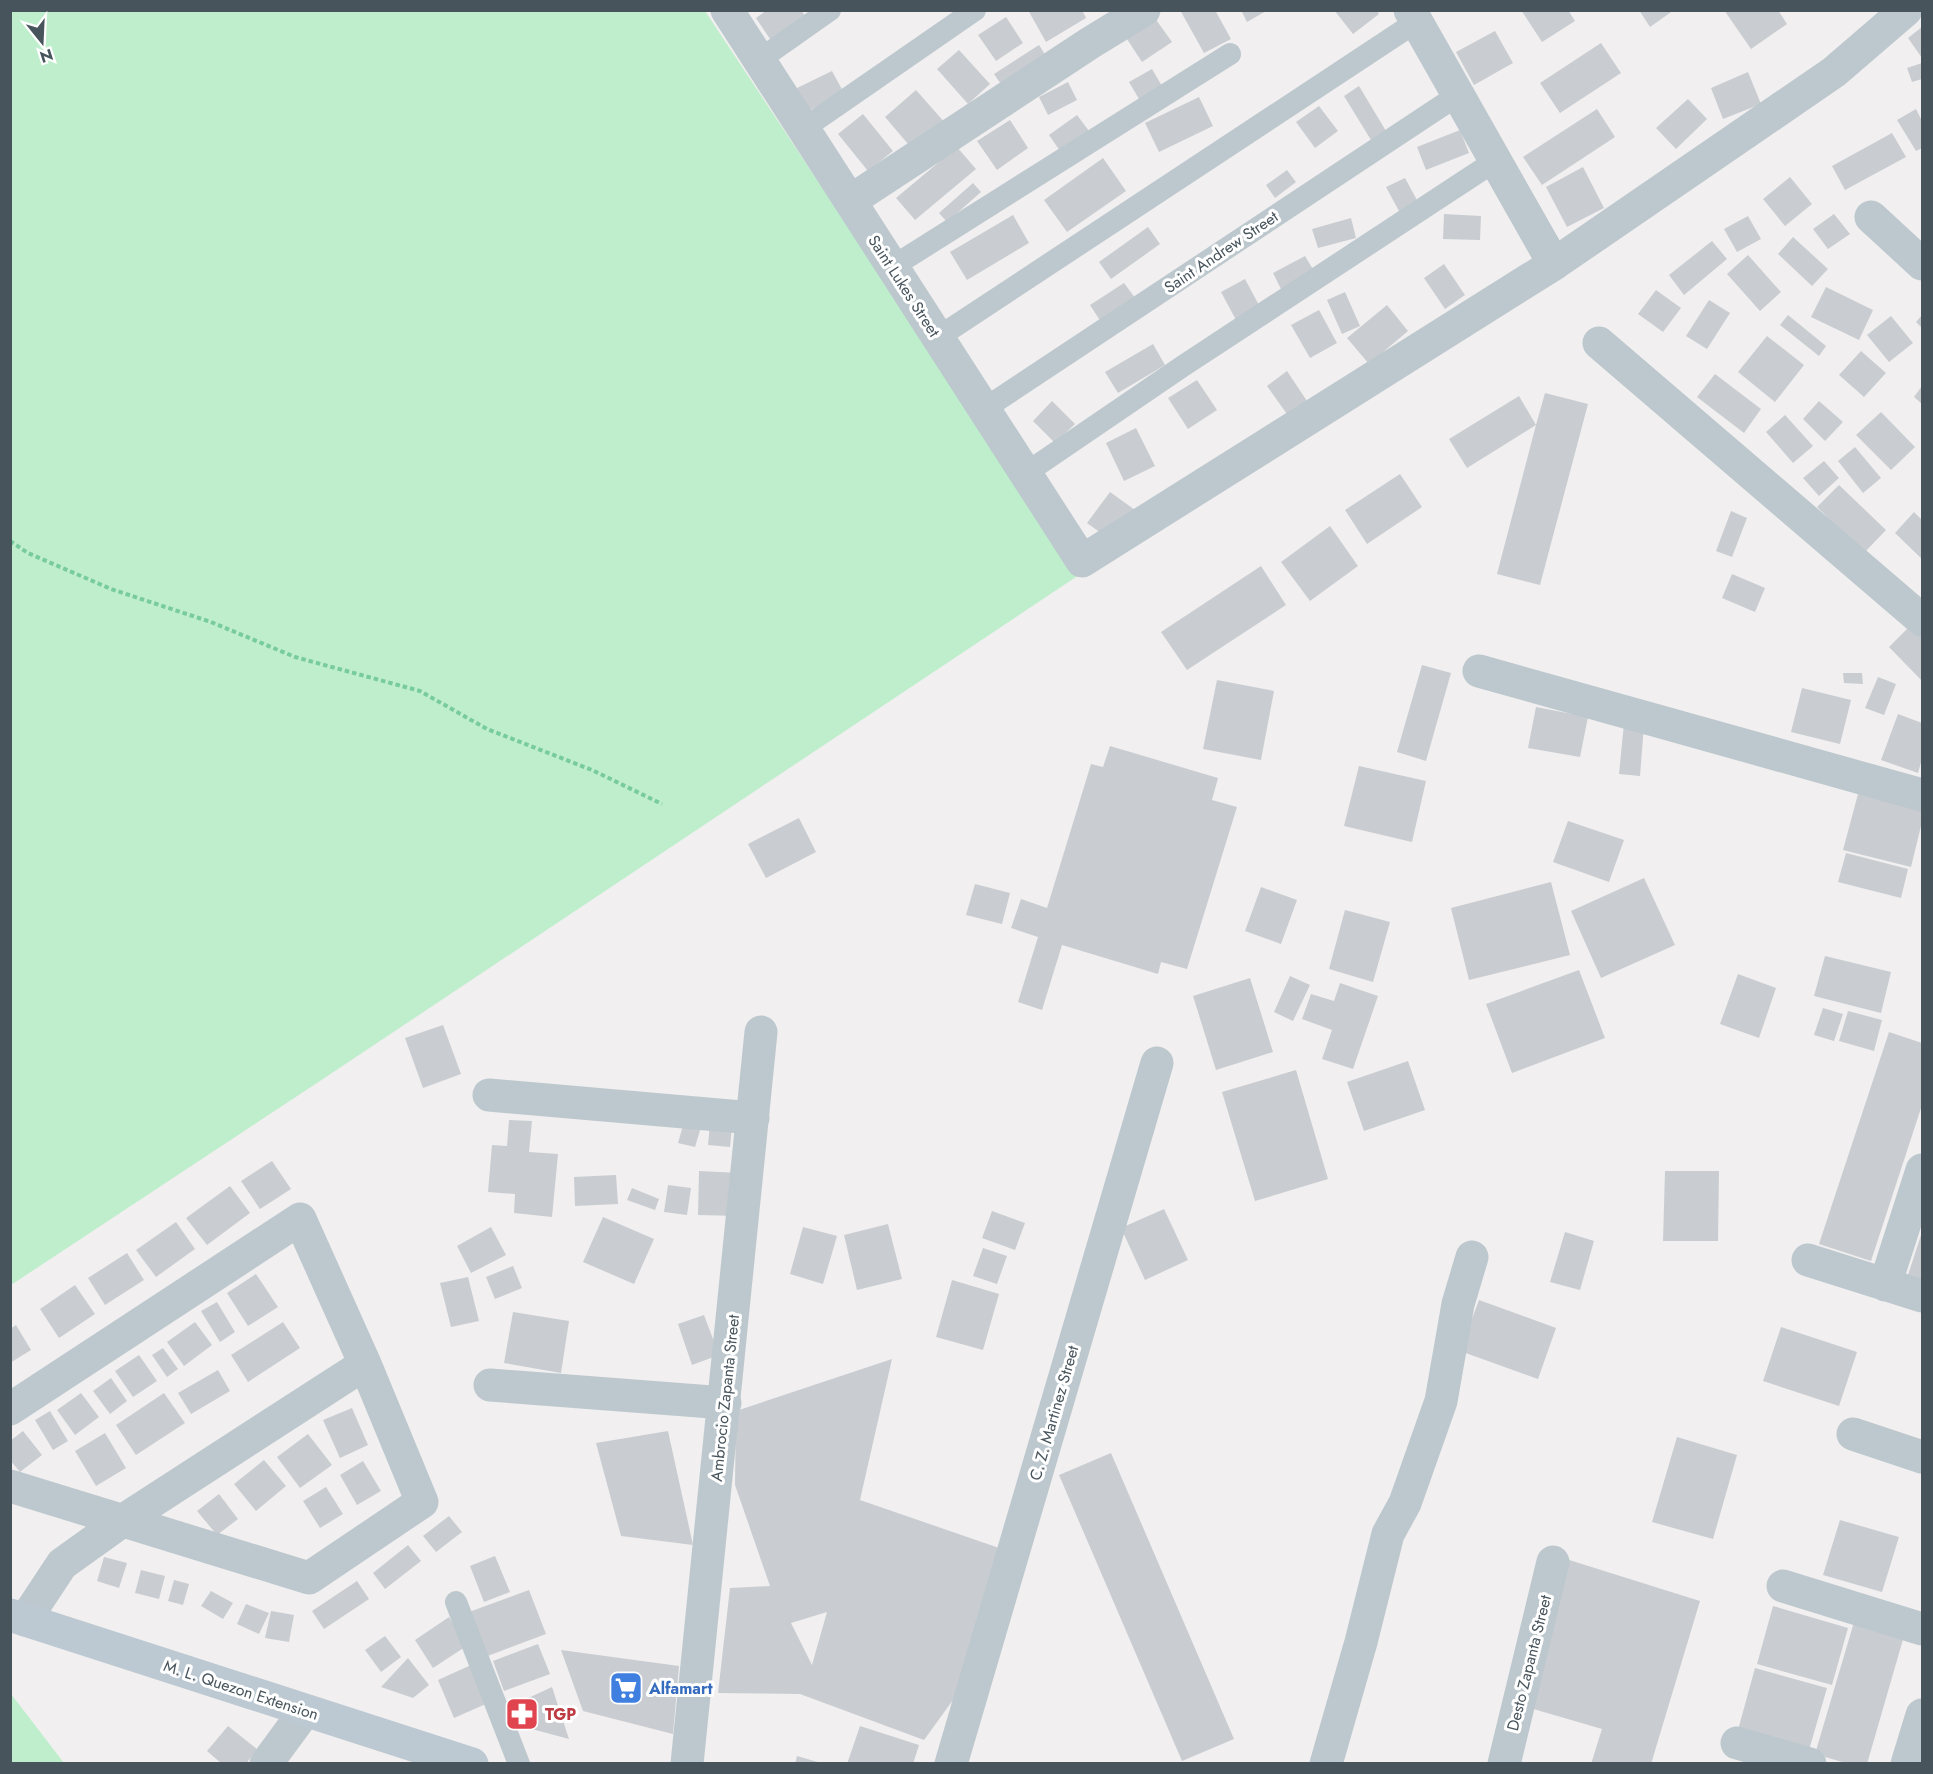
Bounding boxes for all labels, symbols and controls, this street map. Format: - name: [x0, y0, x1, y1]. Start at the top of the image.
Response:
- north arrow: [12, 12, 72, 72]
- text: N: [37, 43, 56, 69]
- street label: Saint Andrew Street: [1159, 205, 1283, 299]
- street label: Saint Lukes Street: [862, 230, 946, 342]
- street label: Ambrocio Zapanta Street: [705, 1313, 745, 1483]
- street label: C. Z. Martinez Street: [1024, 1343, 1084, 1483]
- street label: Desto Zapanta Street: [1501, 1593, 1557, 1733]
- street label: M. L. Quezon Extension: [161, 1654, 321, 1726]
- supermarket icon: Alfamart: [608, 1670, 644, 1706]
- place label: Alfamart: [648, 1677, 714, 1700]
- pharmacy icon: TGP: [504, 1696, 540, 1732]
- place label: TGP: [545, 1703, 576, 1726]

